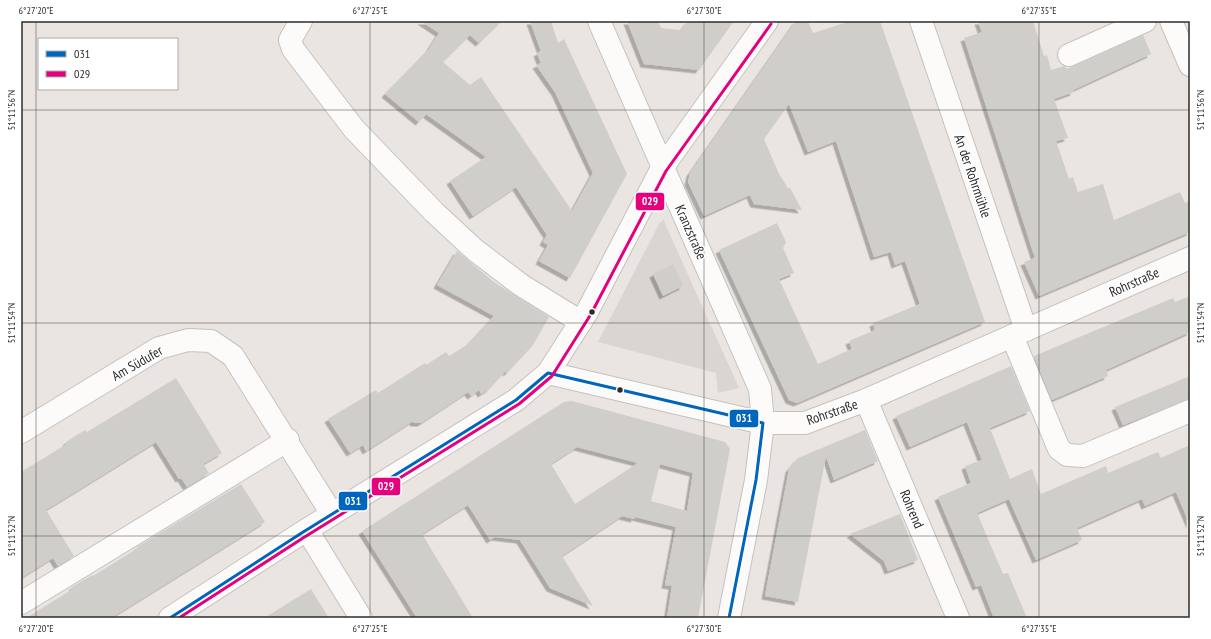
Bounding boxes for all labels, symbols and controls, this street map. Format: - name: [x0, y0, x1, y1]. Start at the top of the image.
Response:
- text: 6°27'20"E: [19, 4, 53, 17]
- text: 6°27'25"E: [353, 4, 387, 17]
- text: 6°27'30"E: [687, 4, 721, 17]
- text: 6°27'35"E: [1022, 4, 1056, 17]
- legend: [38, 38, 178, 90]
- text: 031: [74, 46, 90, 61]
- text: 029: [74, 66, 90, 81]
- text: 51°11'56"N: [5, 90, 18, 130]
- text: 51°11'56"N: [1194, 90, 1207, 130]
- street label: An der Rohrmühle: [950, 132, 996, 220]
- line badge: 029: [635, 192, 665, 211]
- text: 029: [642, 194, 658, 208]
- street label: Kranzstraße: [671, 202, 711, 262]
- street label: Rohrstraße: [1106, 263, 1162, 301]
- text: 51°11'54"N: [5, 303, 18, 343]
- text: 51°11'54"N: [1194, 303, 1207, 343]
- unlabelled marker: [587, 307, 597, 317]
- street label: Am Südufer: [108, 341, 166, 385]
- unlabelled marker: [615, 385, 625, 395]
- street label: Rohrstraße: [804, 395, 860, 429]
- line badge: 031: [729, 409, 759, 428]
- text: 031: [736, 411, 752, 425]
- line badge: 029: [371, 477, 401, 496]
- text: 029: [378, 479, 394, 493]
- street label: Rohrend: [896, 487, 928, 531]
- line badge: 031: [338, 491, 368, 511]
- text: 031: [345, 494, 361, 508]
- text: 51°11'52"N: [5, 516, 18, 556]
- text: 51°11'52"N: [1194, 516, 1207, 556]
- text: 6°27'20"E: [19, 622, 53, 635]
- text: 6°27'25"E: [353, 622, 387, 635]
- text: 6°27'30"E: [687, 622, 721, 635]
- text: 6°27'35"E: [1022, 622, 1056, 635]

